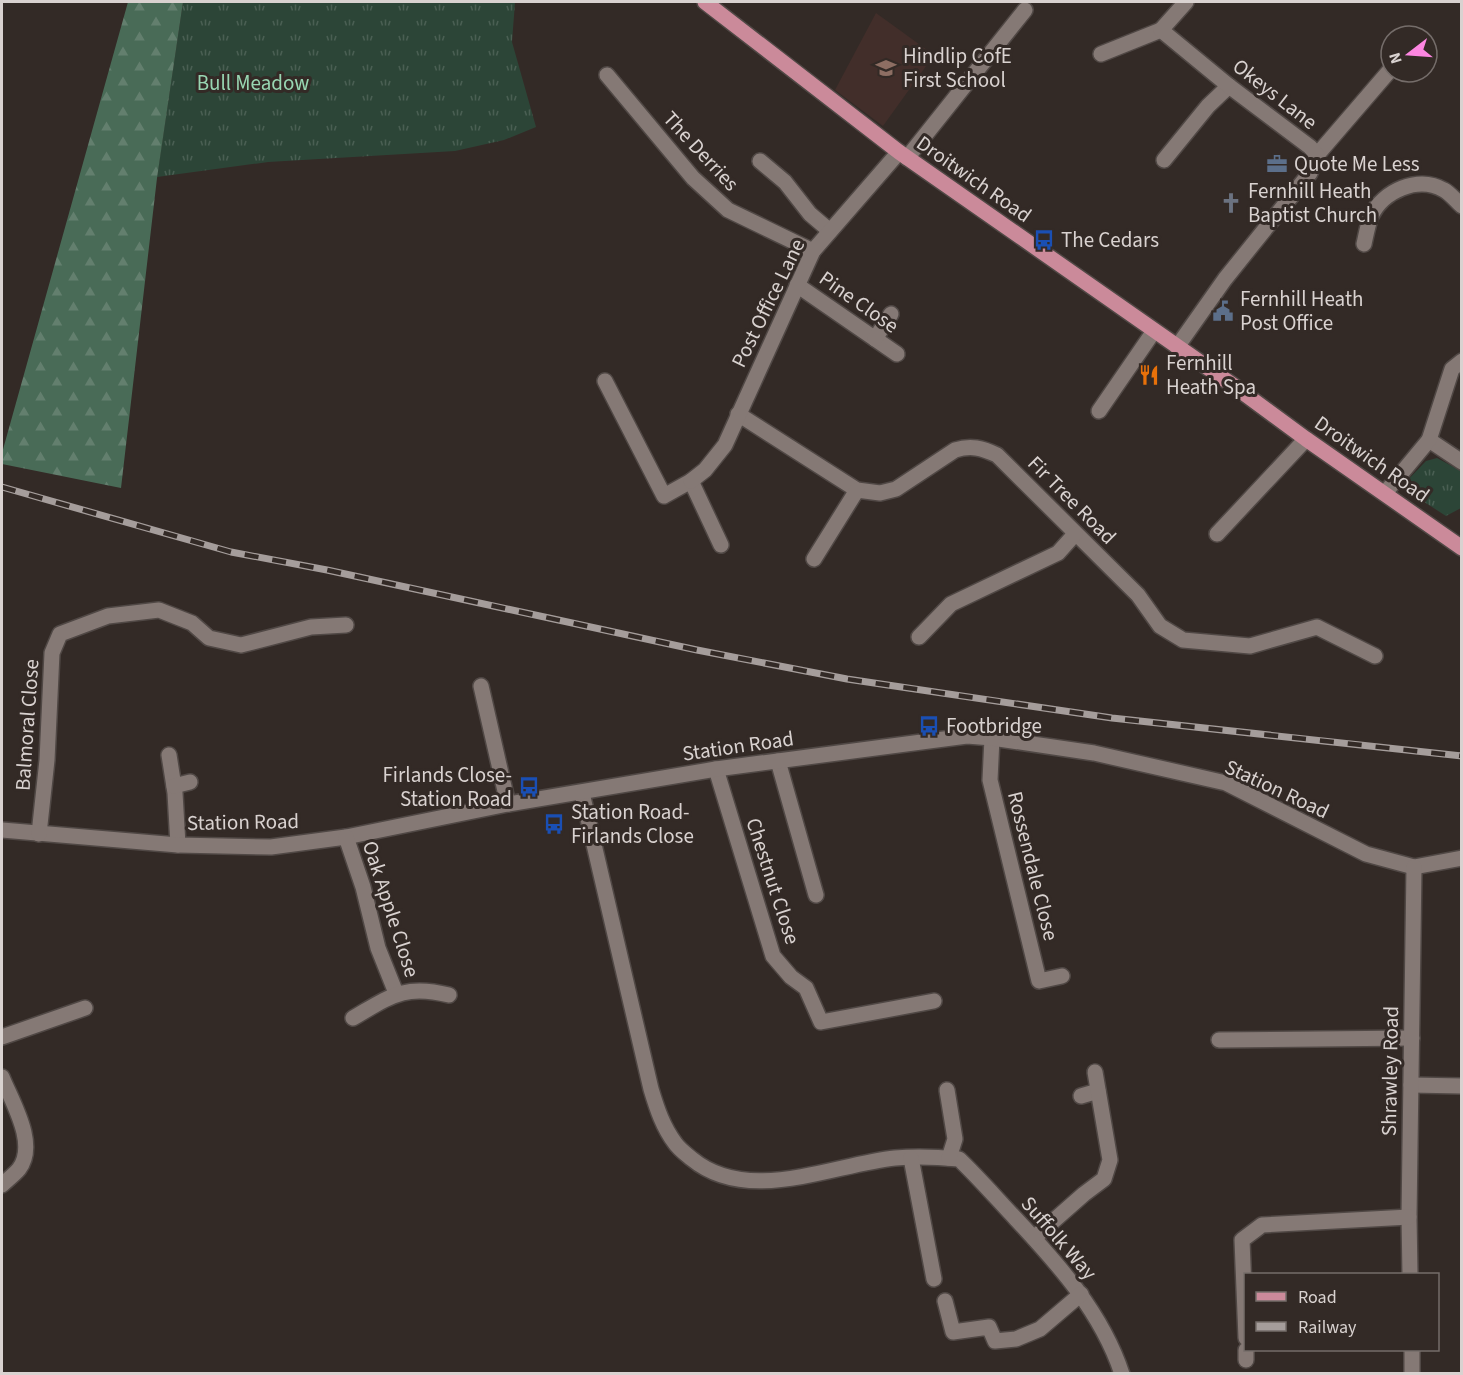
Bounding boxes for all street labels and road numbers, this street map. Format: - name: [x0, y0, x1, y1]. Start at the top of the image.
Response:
- street label: Okeys Lane: [1226, 51, 1324, 137]
- street label: The Derries: [656, 104, 746, 198]
- street label: Droitwich Road: [910, 128, 1038, 230]
- street label: Post Office Lane: [724, 233, 812, 373]
- street label: Pine Close: [813, 264, 905, 340]
- street label: Droitwich Road: [1308, 408, 1436, 510]
- street label: Fir Tree Road: [1021, 449, 1123, 551]
- street label: Balmoral Close: [7, 658, 47, 792]
- street label: Station Road: [680, 723, 796, 769]
- street label: Station Road: [1220, 752, 1334, 826]
- street label: Rossendale Close: [1000, 788, 1066, 944]
- street label: Station Road: [187, 806, 299, 838]
- street label: Chestnut Close: [738, 814, 808, 948]
- street label: Oak Apple Close: [355, 837, 427, 981]
- street label: Shrawley Road: [1374, 1006, 1406, 1136]
- street label: Suffolk Way: [1014, 1190, 1104, 1287]

